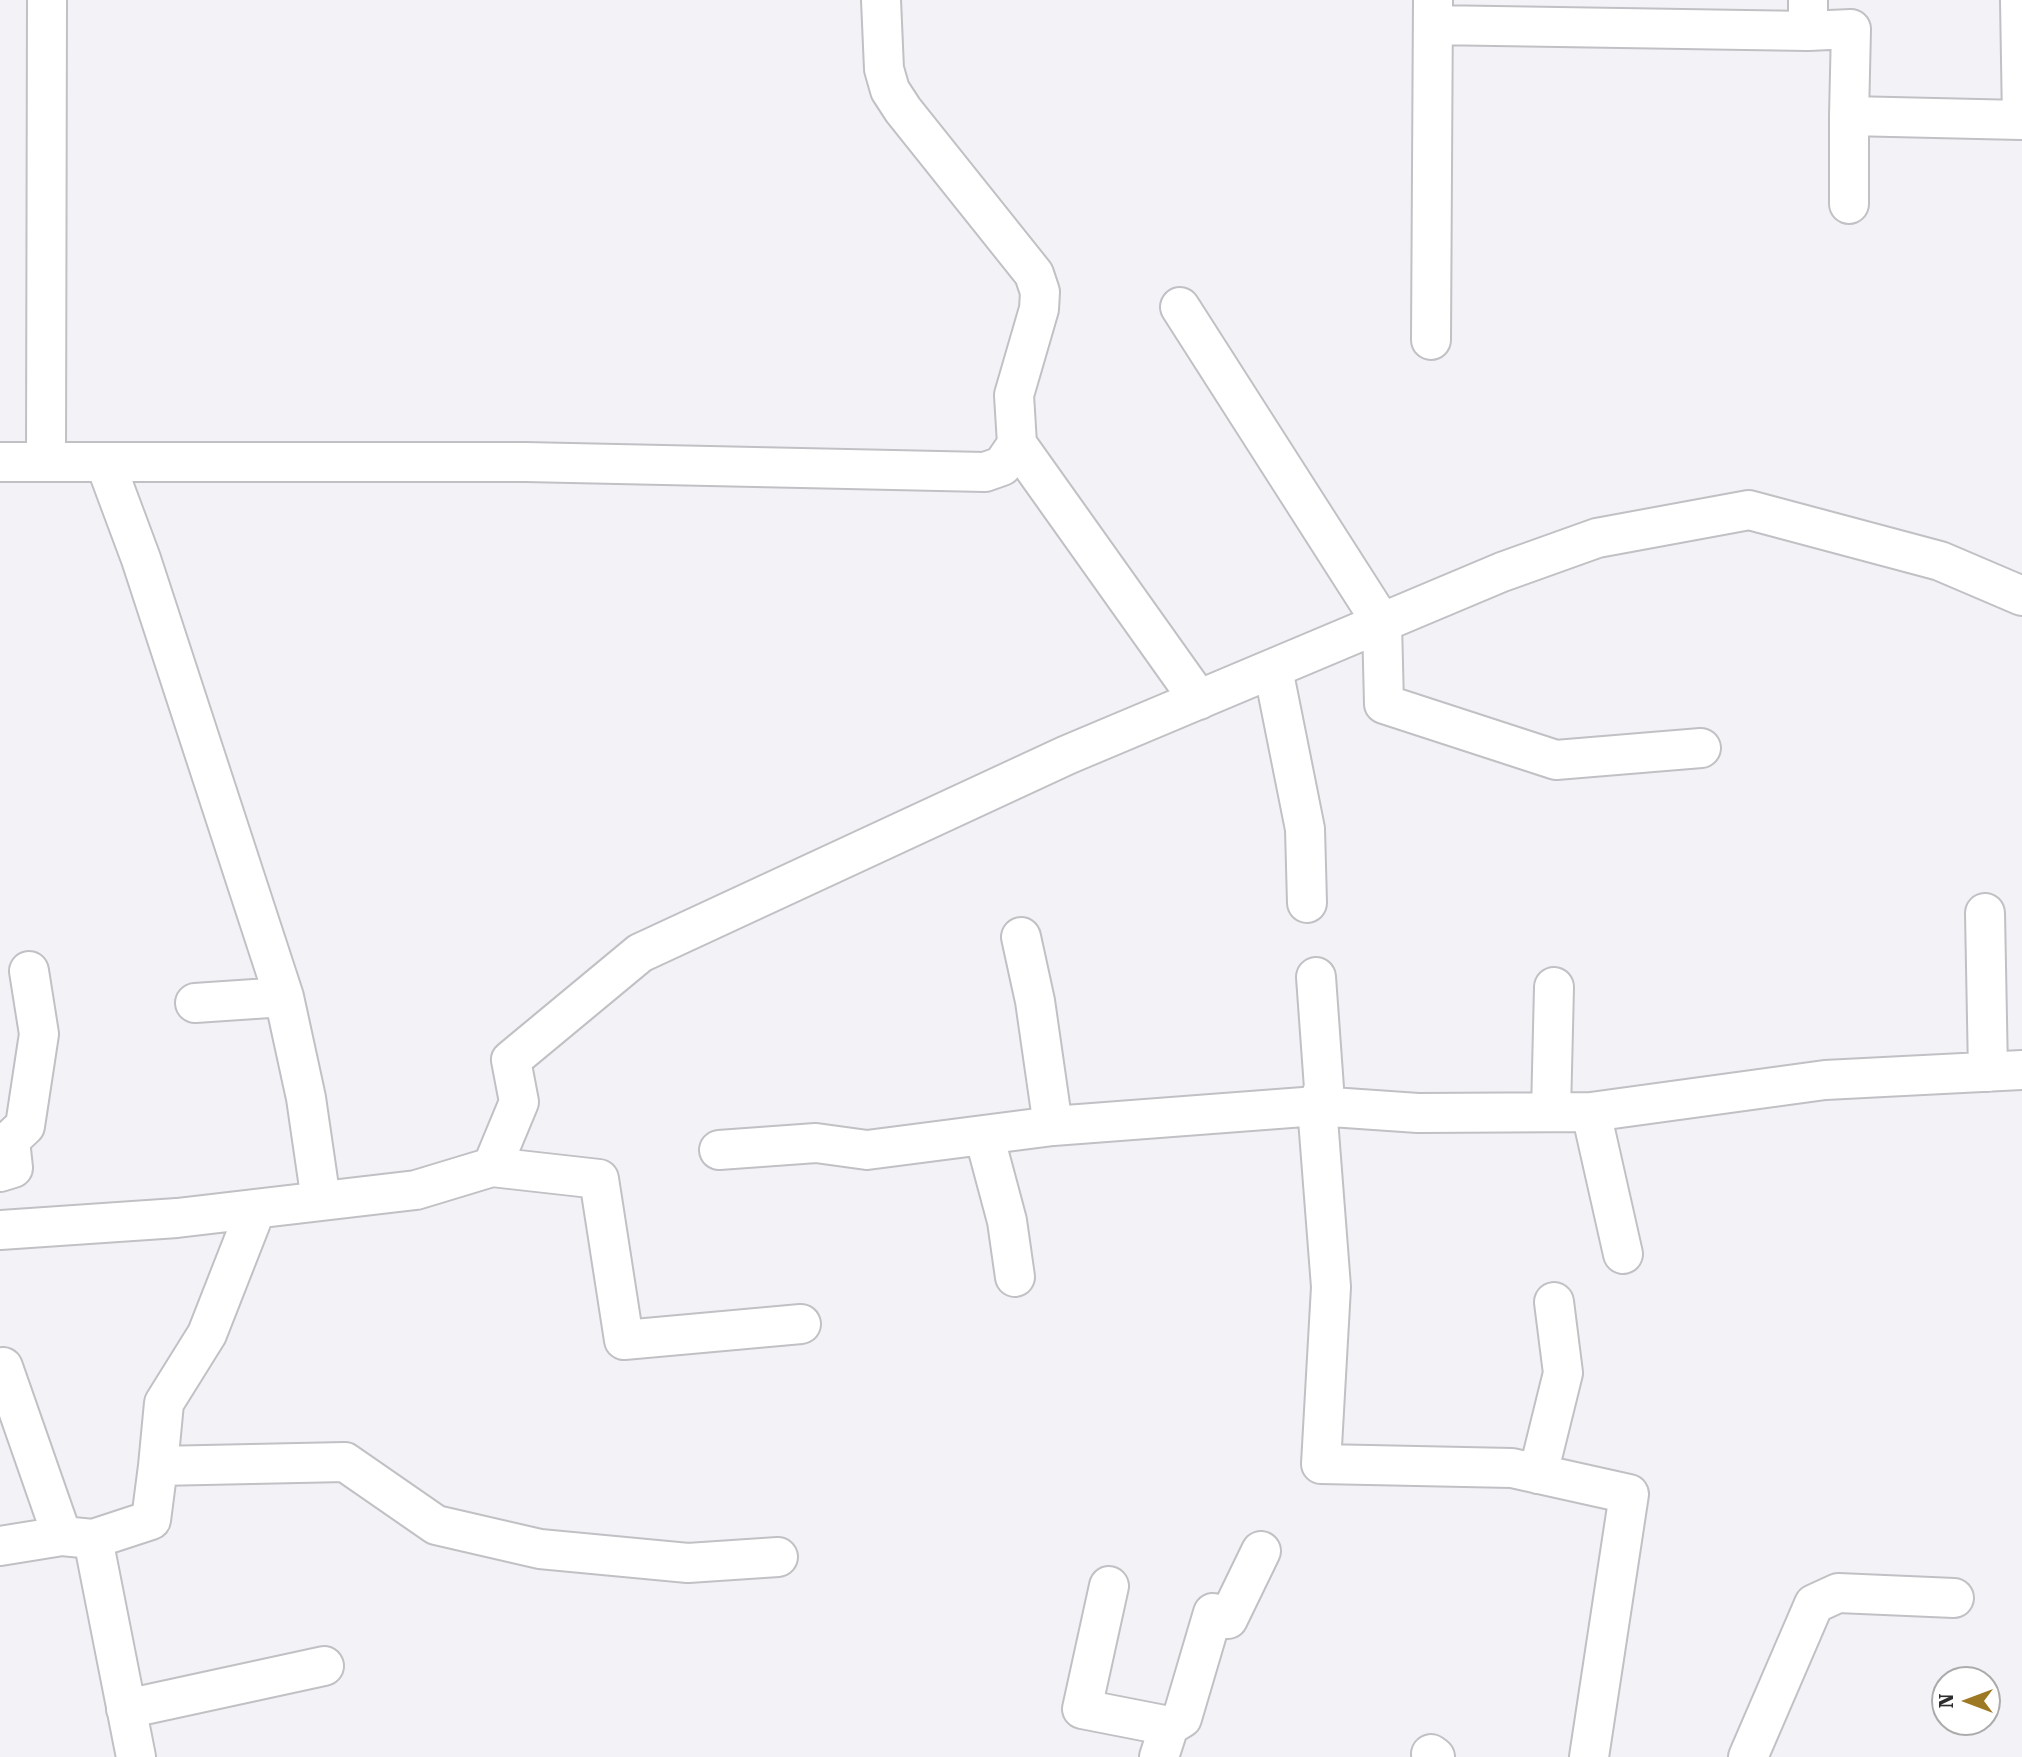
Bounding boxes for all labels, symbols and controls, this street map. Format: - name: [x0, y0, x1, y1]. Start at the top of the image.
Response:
- north arrow: [1931, 1666, 2001, 1736]
- text: N: [1935, 1694, 1958, 1708]

